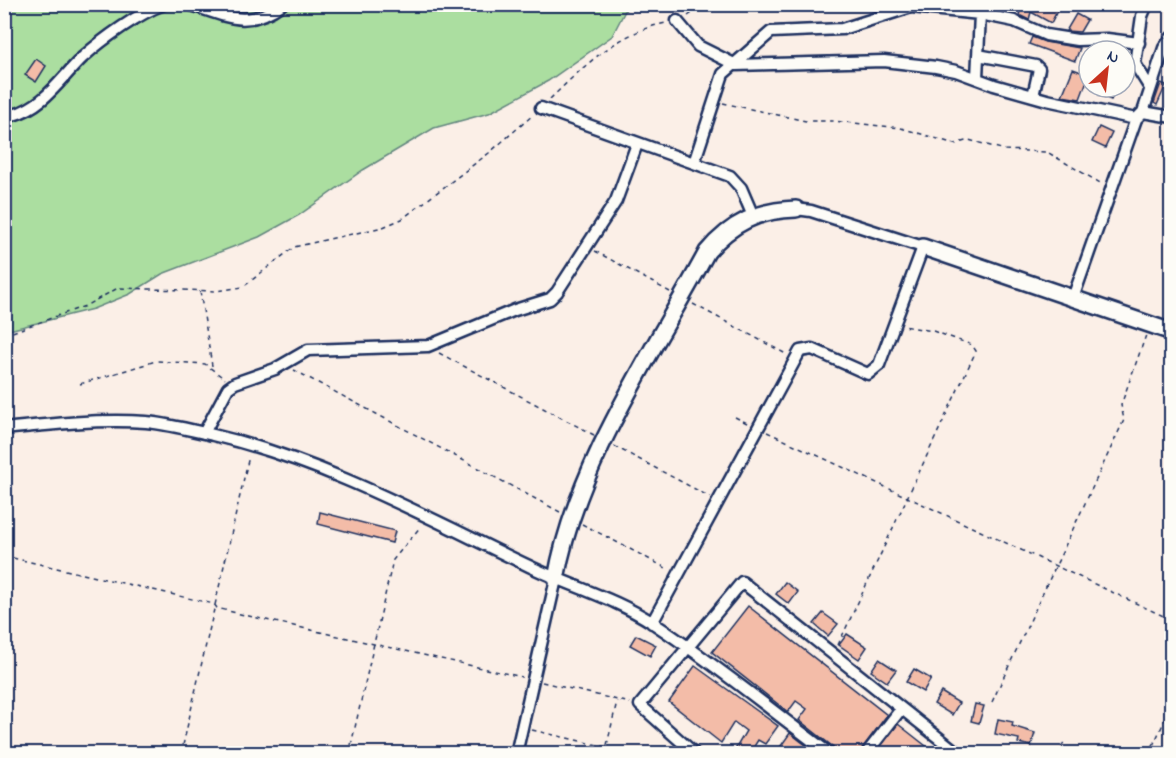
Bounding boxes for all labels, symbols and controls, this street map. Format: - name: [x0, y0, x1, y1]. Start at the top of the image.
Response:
- north arrow: [1077, 39, 1137, 99]
- text: N: [1103, 44, 1123, 71]

